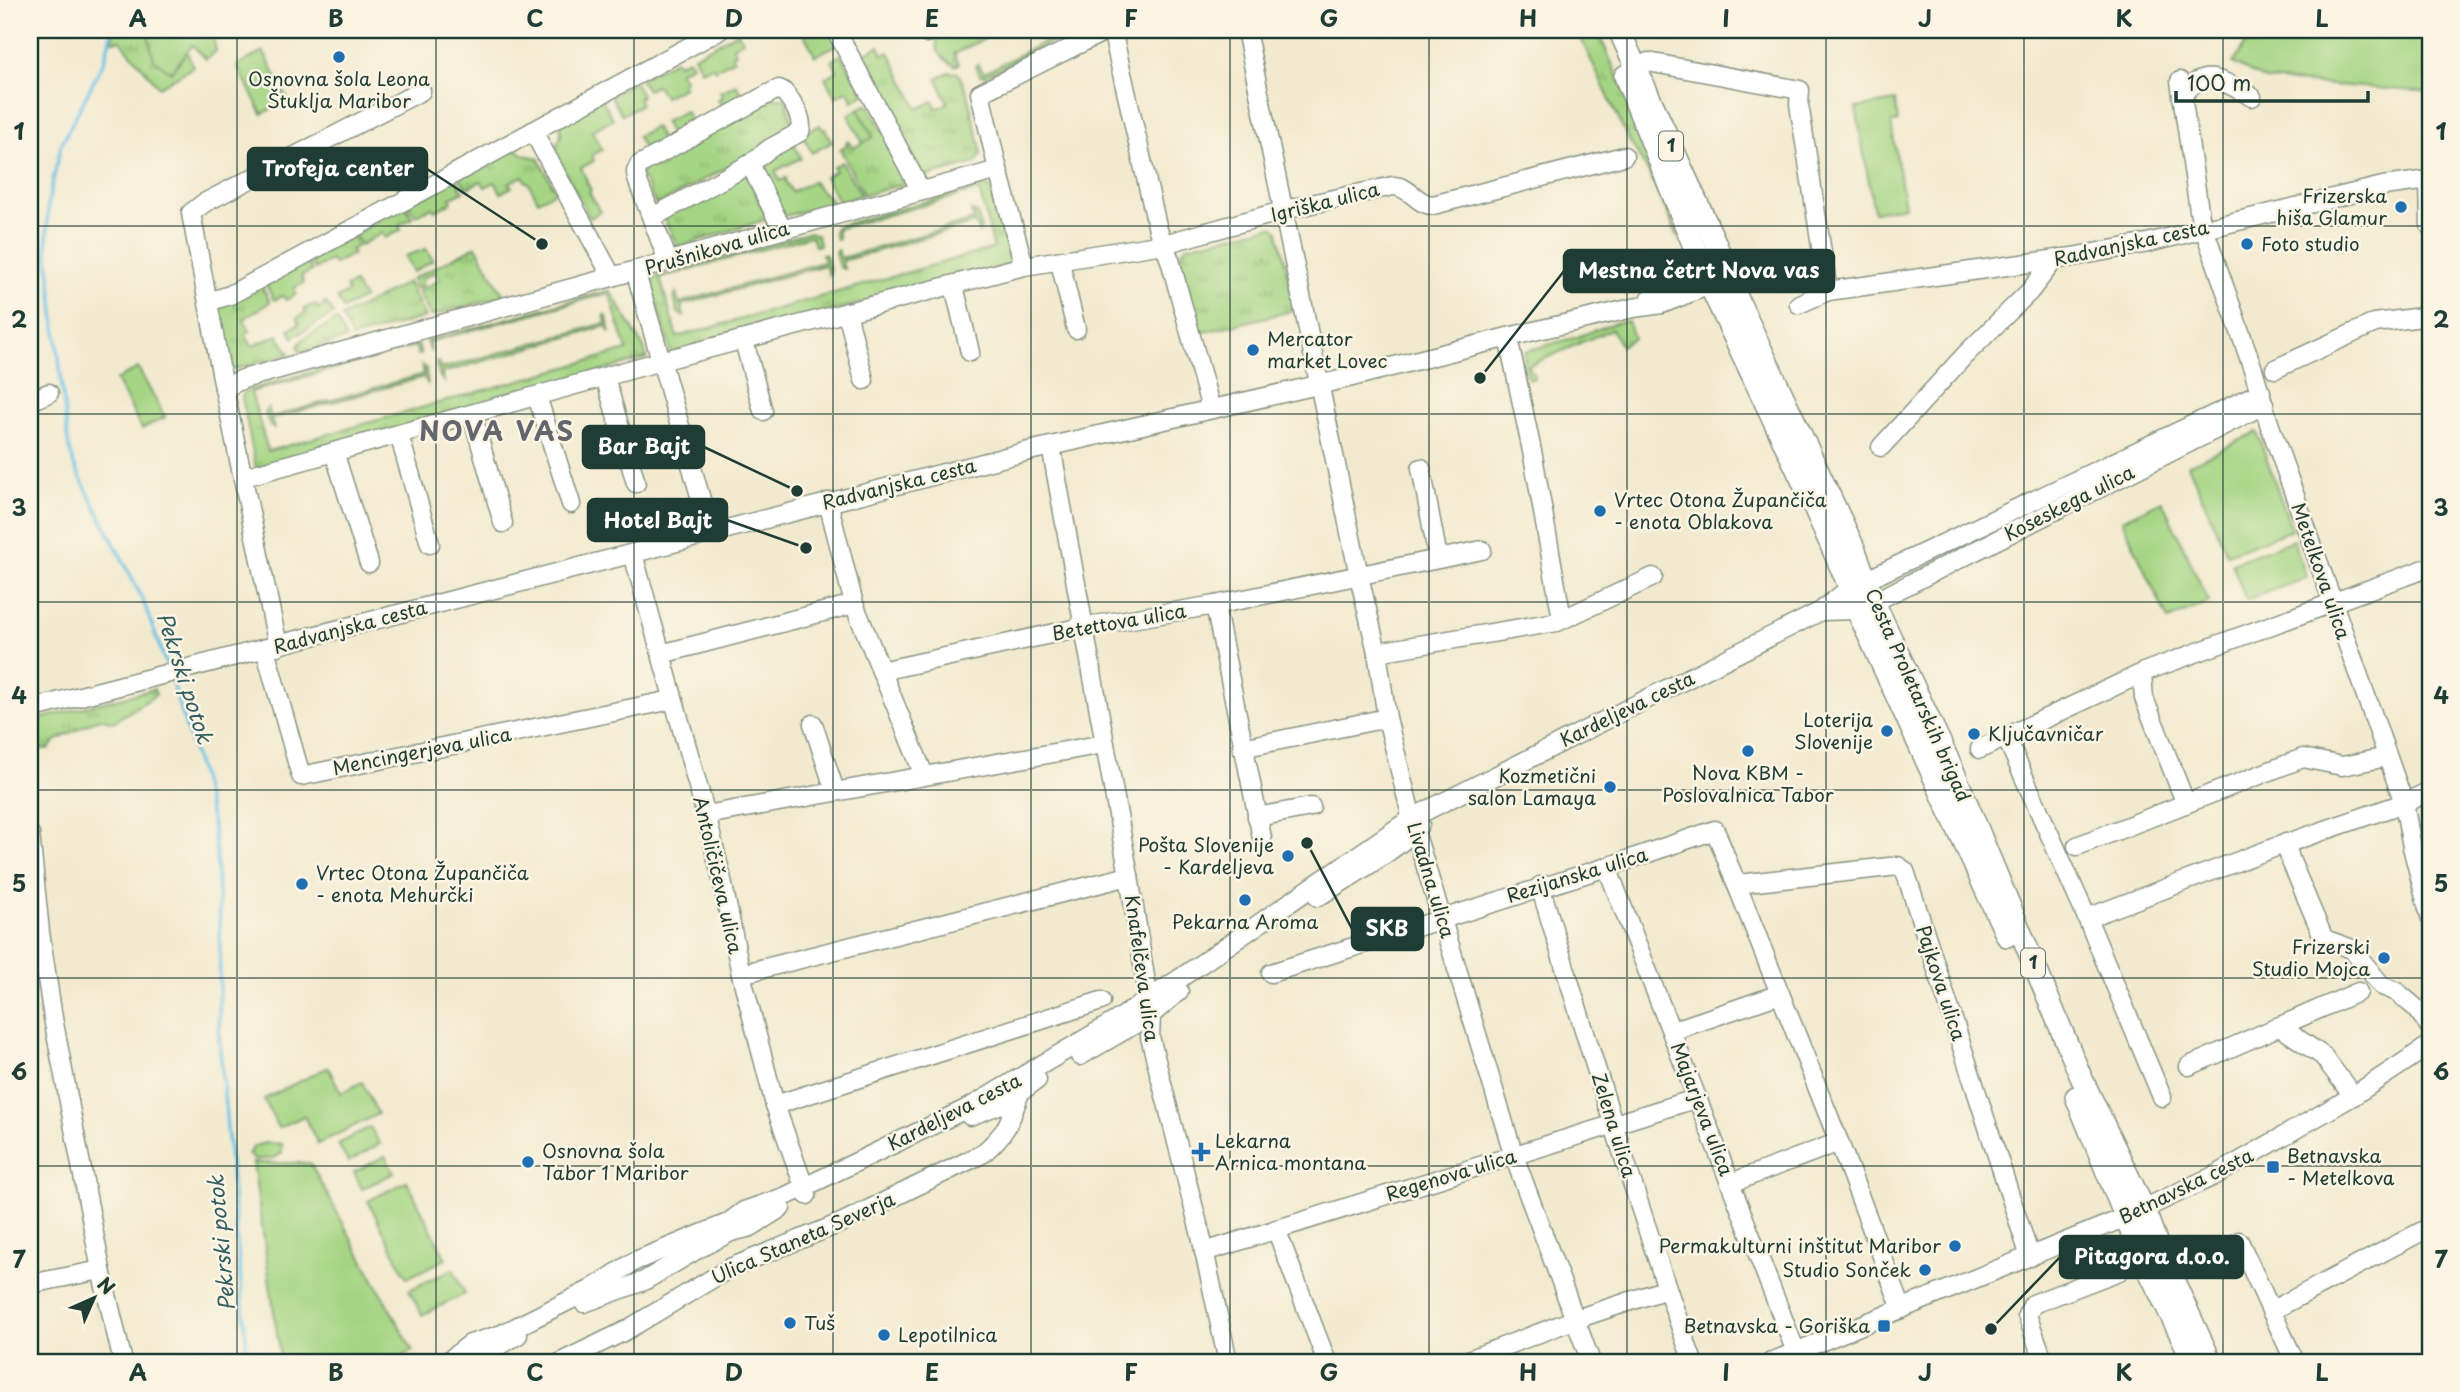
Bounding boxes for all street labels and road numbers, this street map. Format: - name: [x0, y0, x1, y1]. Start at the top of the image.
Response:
- road number: 1: [1659, 132, 1683, 160]
- street label: Igriška ulica: [1267, 174, 1383, 228]
- street label: Radvanjska cesta: [2051, 212, 2211, 272]
- street label: Prušnikova ulica: [641, 213, 792, 281]
- street label: Radvanjska cesta: [819, 450, 979, 516]
- street label: Koseskega ulica: [1998, 457, 2139, 547]
- street label: Metelkova ulica: [2285, 499, 2358, 643]
- street label: Cesta Proletarskih brigad: [1859, 583, 1979, 806]
- street label: Radvanjska cesta: [270, 592, 430, 660]
- street label: Betettova ulica: [1050, 595, 1188, 647]
- street label: Kardeljeva cesta: [1554, 663, 1699, 753]
- street label: Mencingerjeva ulica: [330, 719, 514, 781]
- street label: Antoličičeva ulica: [687, 793, 751, 956]
- street label: Livadna ulica: [1401, 818, 1463, 941]
- street label: Rezijanska ulica: [1503, 839, 1651, 909]
- street label: Knafelčeva ulica: [1119, 893, 1167, 1043]
- street label: Pajkova ulica: [1910, 921, 1974, 1044]
- road number: 1: [2021, 948, 2045, 978]
- street label: Majarjeva ulica: [1665, 1038, 1741, 1180]
- street label: Kardeljeva cesta: [882, 1065, 1026, 1157]
- street label: Zelena ulica: [1586, 1069, 1644, 1181]
- street label: Betnavska cesta: [2114, 1140, 2258, 1230]
- street label: Regenova ulica: [1382, 1141, 1519, 1207]
- street label: Ulica Staneta Severja: [706, 1184, 899, 1290]

